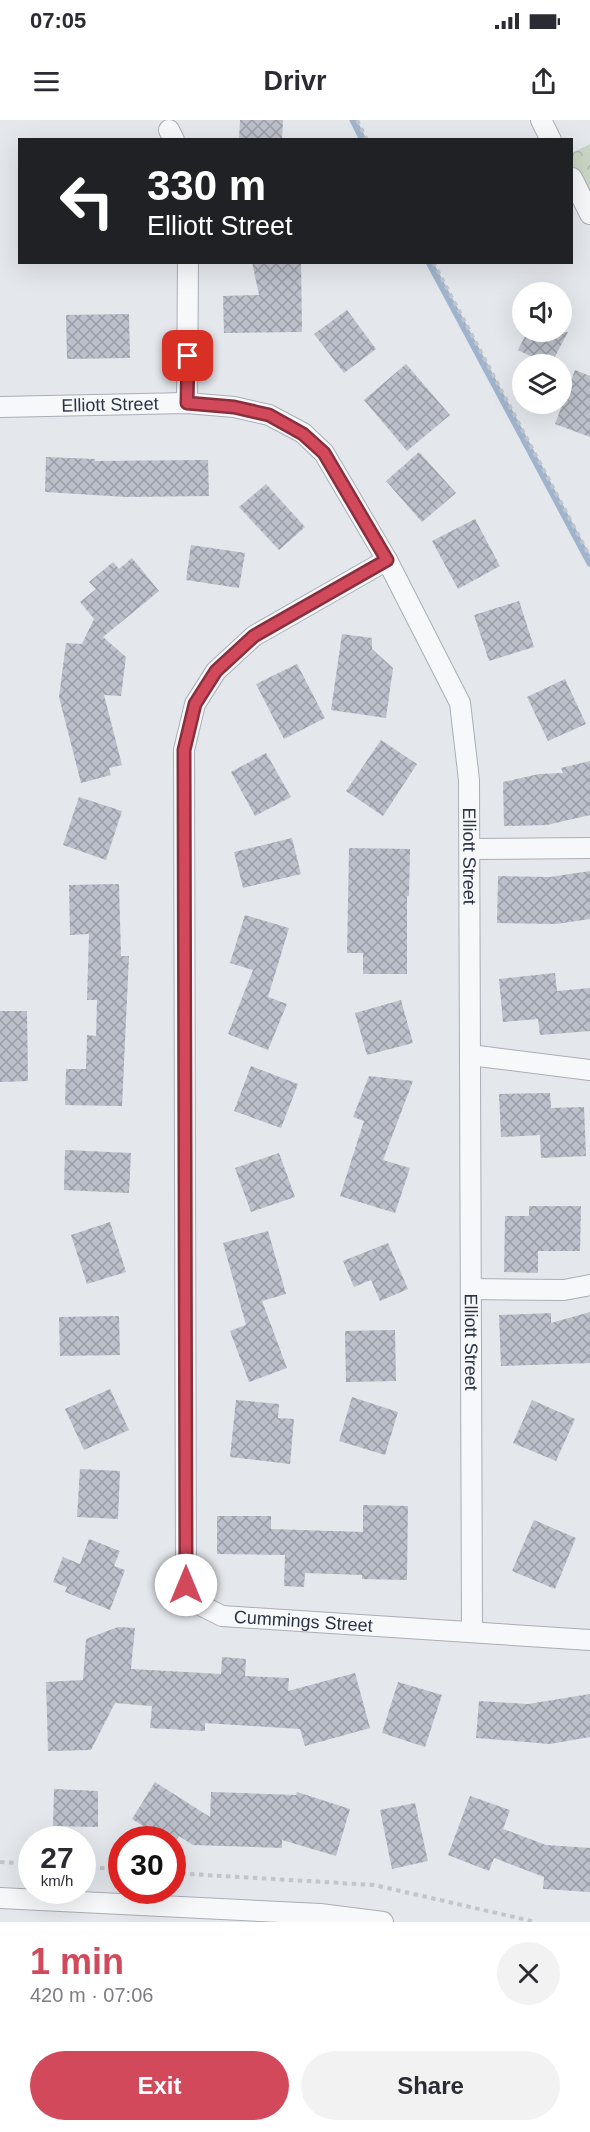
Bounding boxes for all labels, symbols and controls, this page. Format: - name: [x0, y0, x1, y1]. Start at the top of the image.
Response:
- text: 07:05: [30, 8, 86, 33]
- icon: menu: [30, 65, 63, 98]
- icon: share: [527, 65, 560, 98]
- text: Drivr: [263, 66, 327, 96]
- icon: left: [48, 162, 126, 240]
- text: 330 m: [147, 162, 266, 209]
- text: Elliott Street: [147, 211, 293, 241]
- map controls: [512, 282, 572, 414]
- button: sound: [512, 282, 572, 342]
- pin: [162, 330, 213, 381]
- icon: arrive: [171, 339, 204, 372]
- button: layers: [512, 354, 572, 414]
- street label: Elliott Street: [61, 394, 159, 416]
- street label: Elliott Street: [459, 808, 479, 905]
- street label: Elliott Street: [461, 1294, 481, 1391]
- position arrow: [154, 1553, 218, 1617]
- street label: Cummings Street: [233, 1607, 373, 1636]
- speed limit sign: 30: [108, 1826, 186, 1904]
- text: 27: [40, 1841, 74, 1874]
- text: km/h: [41, 1872, 73, 1889]
- text: 1 min: [30, 1941, 124, 1982]
- button: close: [497, 1942, 560, 2005]
- text: 420 m · 07:06: [30, 1984, 153, 2006]
- button: Exit: [30, 2051, 289, 2120]
- button: Share: [301, 2051, 560, 2120]

